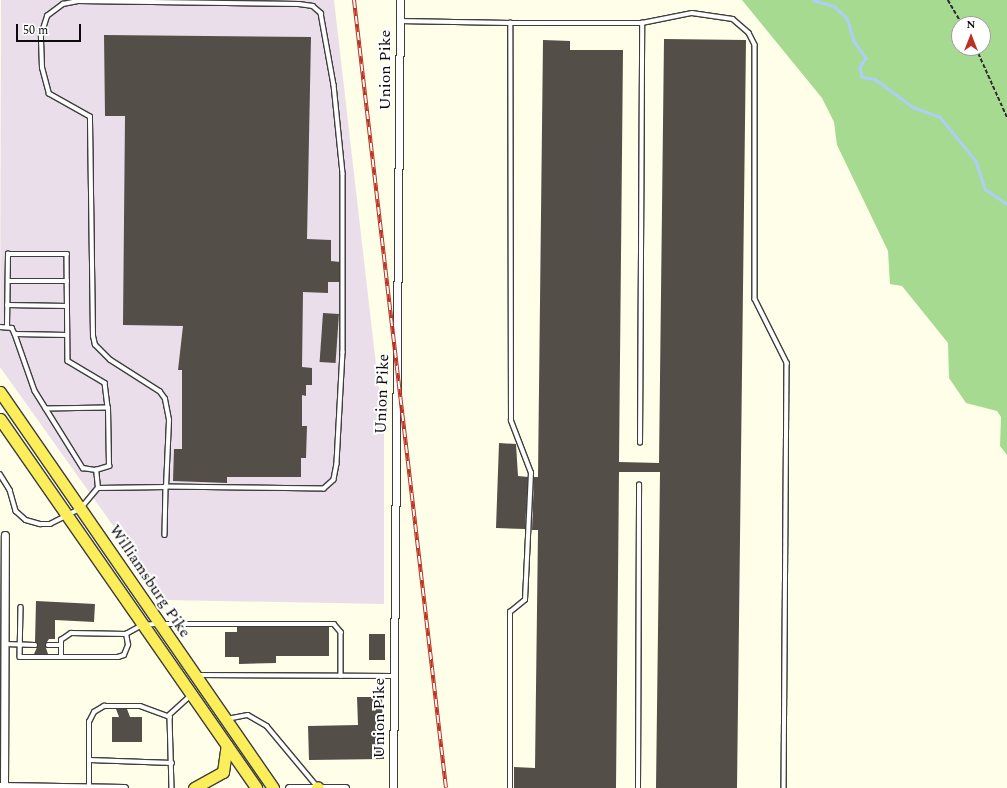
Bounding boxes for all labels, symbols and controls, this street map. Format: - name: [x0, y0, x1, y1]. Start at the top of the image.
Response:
- scale bar: [18, 16, 83, 42]
- north arrow: [951, 16, 991, 56]
- text: N: [967, 16, 975, 33]
- text: 50 m: [23, 21, 48, 40]
- street label: Union Pike: [375, 30, 395, 110]
- street label: Union Pike: [371, 353, 393, 435]
- street label: Williamsburg Pike: [105, 521, 195, 641]
- street label: Union Pike: [369, 678, 389, 758]

